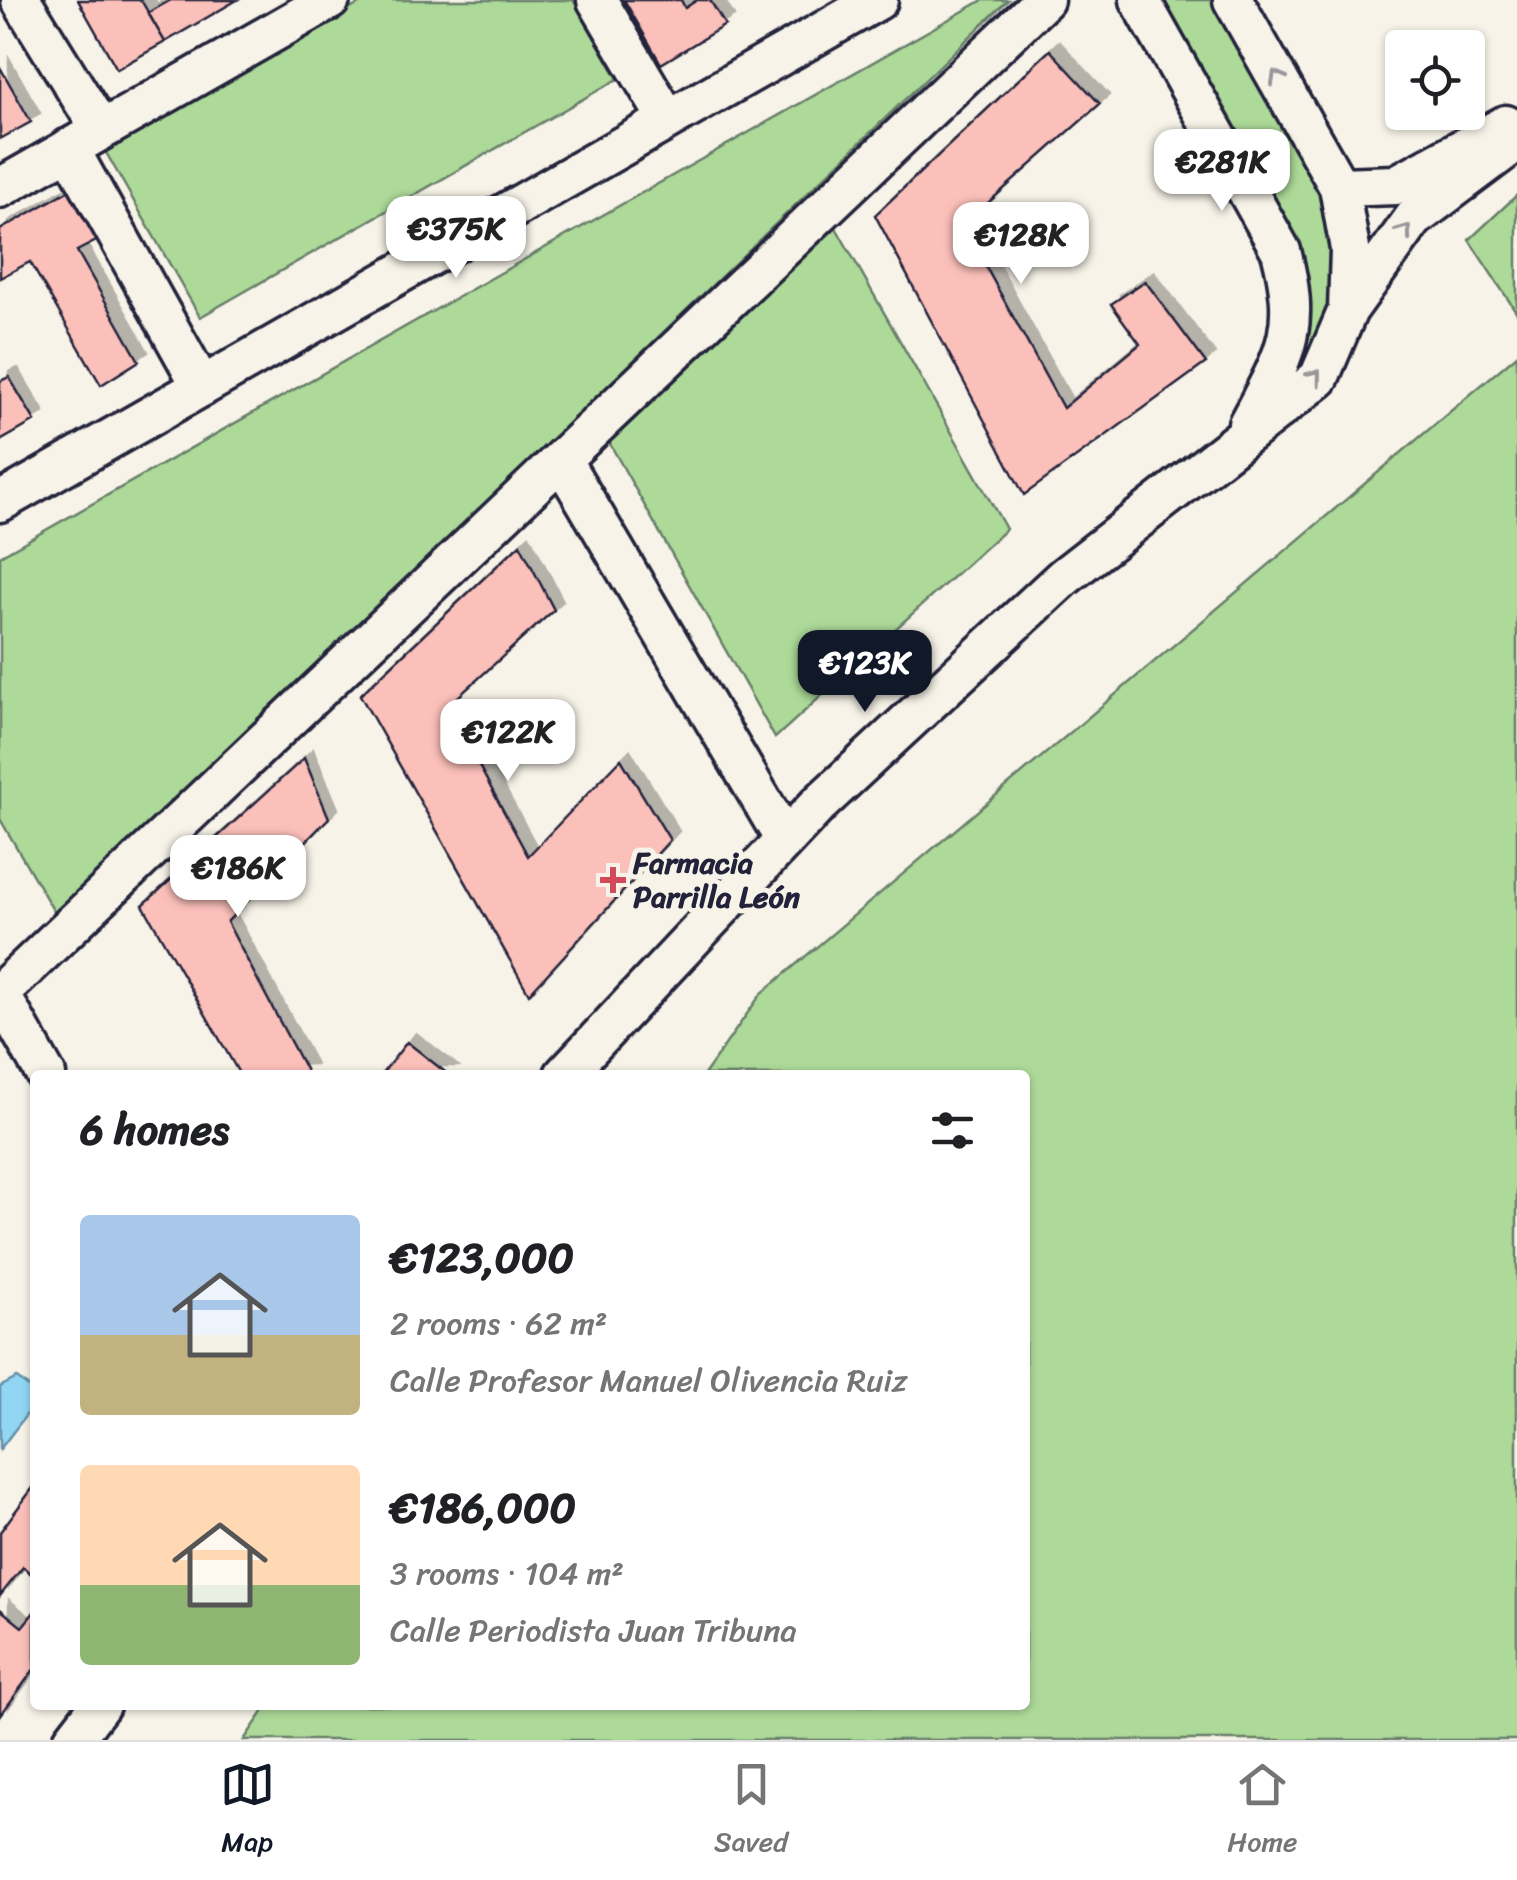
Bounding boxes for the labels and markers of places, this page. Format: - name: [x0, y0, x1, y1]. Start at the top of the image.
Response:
- pin: €281K: [1152, 129, 1292, 214]
- pin: €375K: [386, 196, 526, 281]
- pin: €128K: [951, 202, 1091, 287]
- pin: €123K: [795, 630, 935, 715]
- pin: €122K: [438, 699, 578, 784]
- pin: €186K: [168, 835, 308, 920]
- place label: Farmacia Parrilla León: [632, 836, 801, 924]
- marker: Farmacia Parrilla León: [602, 869, 624, 891]

